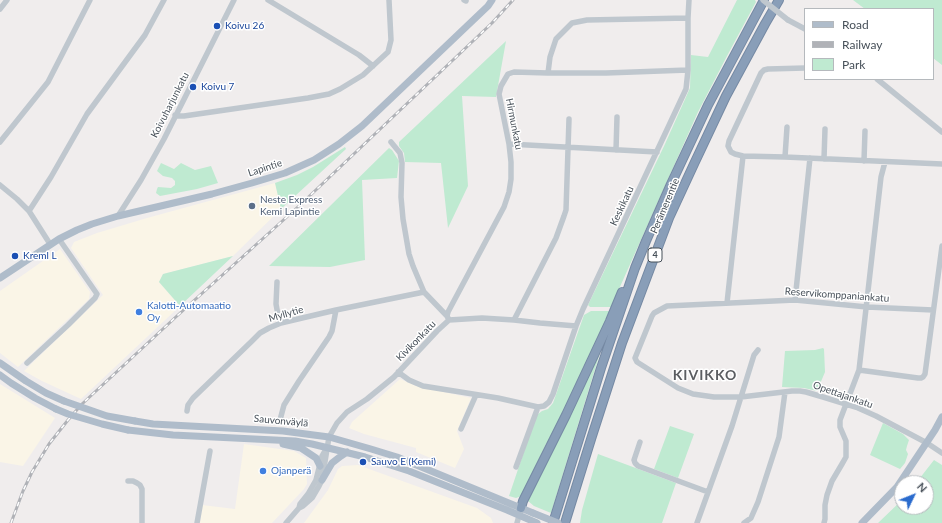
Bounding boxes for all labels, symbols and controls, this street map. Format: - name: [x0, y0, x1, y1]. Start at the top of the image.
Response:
- legend: [804, 8, 934, 80]
- text: Road: [842, 17, 869, 32]
- place label: Koivu 26: [225, 20, 264, 32]
- marker: Koivu 26: [212, 21, 222, 31]
- text: Railway: [842, 37, 882, 52]
- text: Park: [842, 57, 865, 72]
- street label: Koivuharjunkatu: [148, 70, 192, 140]
- place label: Koivu 7: [201, 81, 234, 93]
- marker: Koivu 7: [188, 82, 198, 92]
- street label: Hirmunkatu: [503, 97, 525, 151]
- street label: Lapintie: [246, 157, 284, 179]
- street label: Perämerentie: [648, 177, 682, 235]
- street label: Keskikatu: [608, 184, 636, 228]
- place label: Neste Express Kemi Lapintie: [260, 194, 322, 218]
- marker: Neste Express Kemi Lapintie: [247, 201, 257, 211]
- road number: 4: [648, 248, 662, 262]
- place label: Kreml L: [23, 250, 57, 262]
- marker: Kreml L: [10, 251, 20, 261]
- street label: Reservikomppaniankatu: [784, 285, 890, 305]
- place label: Kalotti-Automaatio Oy: [147, 300, 231, 324]
- street label: Myllytie: [267, 303, 305, 325]
- marker: Kalotti-Automaatio Oy: [134, 307, 144, 317]
- street label: Kivikonkatu: [394, 318, 438, 364]
- district label: KIVIKKO: [673, 367, 737, 383]
- street label: Opettajankatu: [811, 379, 875, 411]
- street label: Sauvonväylä: [253, 413, 309, 429]
- place label: Sauvo E (Kemi): [371, 456, 436, 468]
- marker: Sauvo E (Kemi): [358, 457, 368, 467]
- place label: Ojanperä: [271, 465, 311, 477]
- marker: Ojanperä: [258, 466, 268, 476]
- north arrow: [894, 475, 934, 515]
- text: N: [915, 480, 930, 495]

